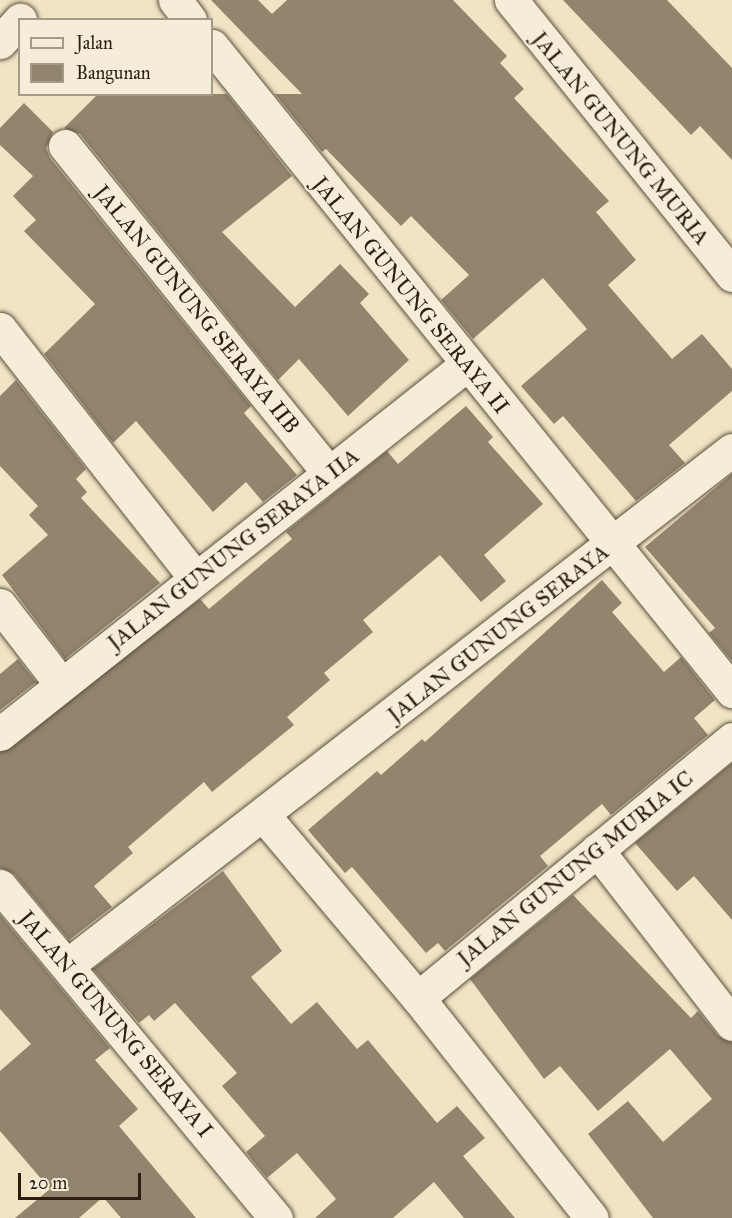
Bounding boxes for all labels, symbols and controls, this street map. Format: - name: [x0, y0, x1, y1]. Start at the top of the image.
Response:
- legend: [18, 18, 213, 96]
- street label: JALAN GUNUNG MURIA: [527, 26, 715, 250]
- text: Jalan: [76, 32, 113, 54]
- text: Bangunan: [76, 62, 151, 84]
- street label: JALAN GUNUNG SERAYA II: [307, 171, 515, 419]
- street label: JALAN GUNUNG SERAYA IIB: [89, 179, 305, 439]
- street label: JALAN GUNUNG SERAYA IIA: [102, 442, 364, 656]
- street label: JALAN GUNUNG SERAYA: [382, 538, 614, 728]
- street label: JALAN GUNUNG MURIA IC: [452, 765, 698, 971]
- street label: JALAN GUNUNG SERAYA I: [13, 905, 219, 1143]
- scale bar: [21, 1161, 144, 1199]
- text: 20 m: [29, 1172, 67, 1194]

